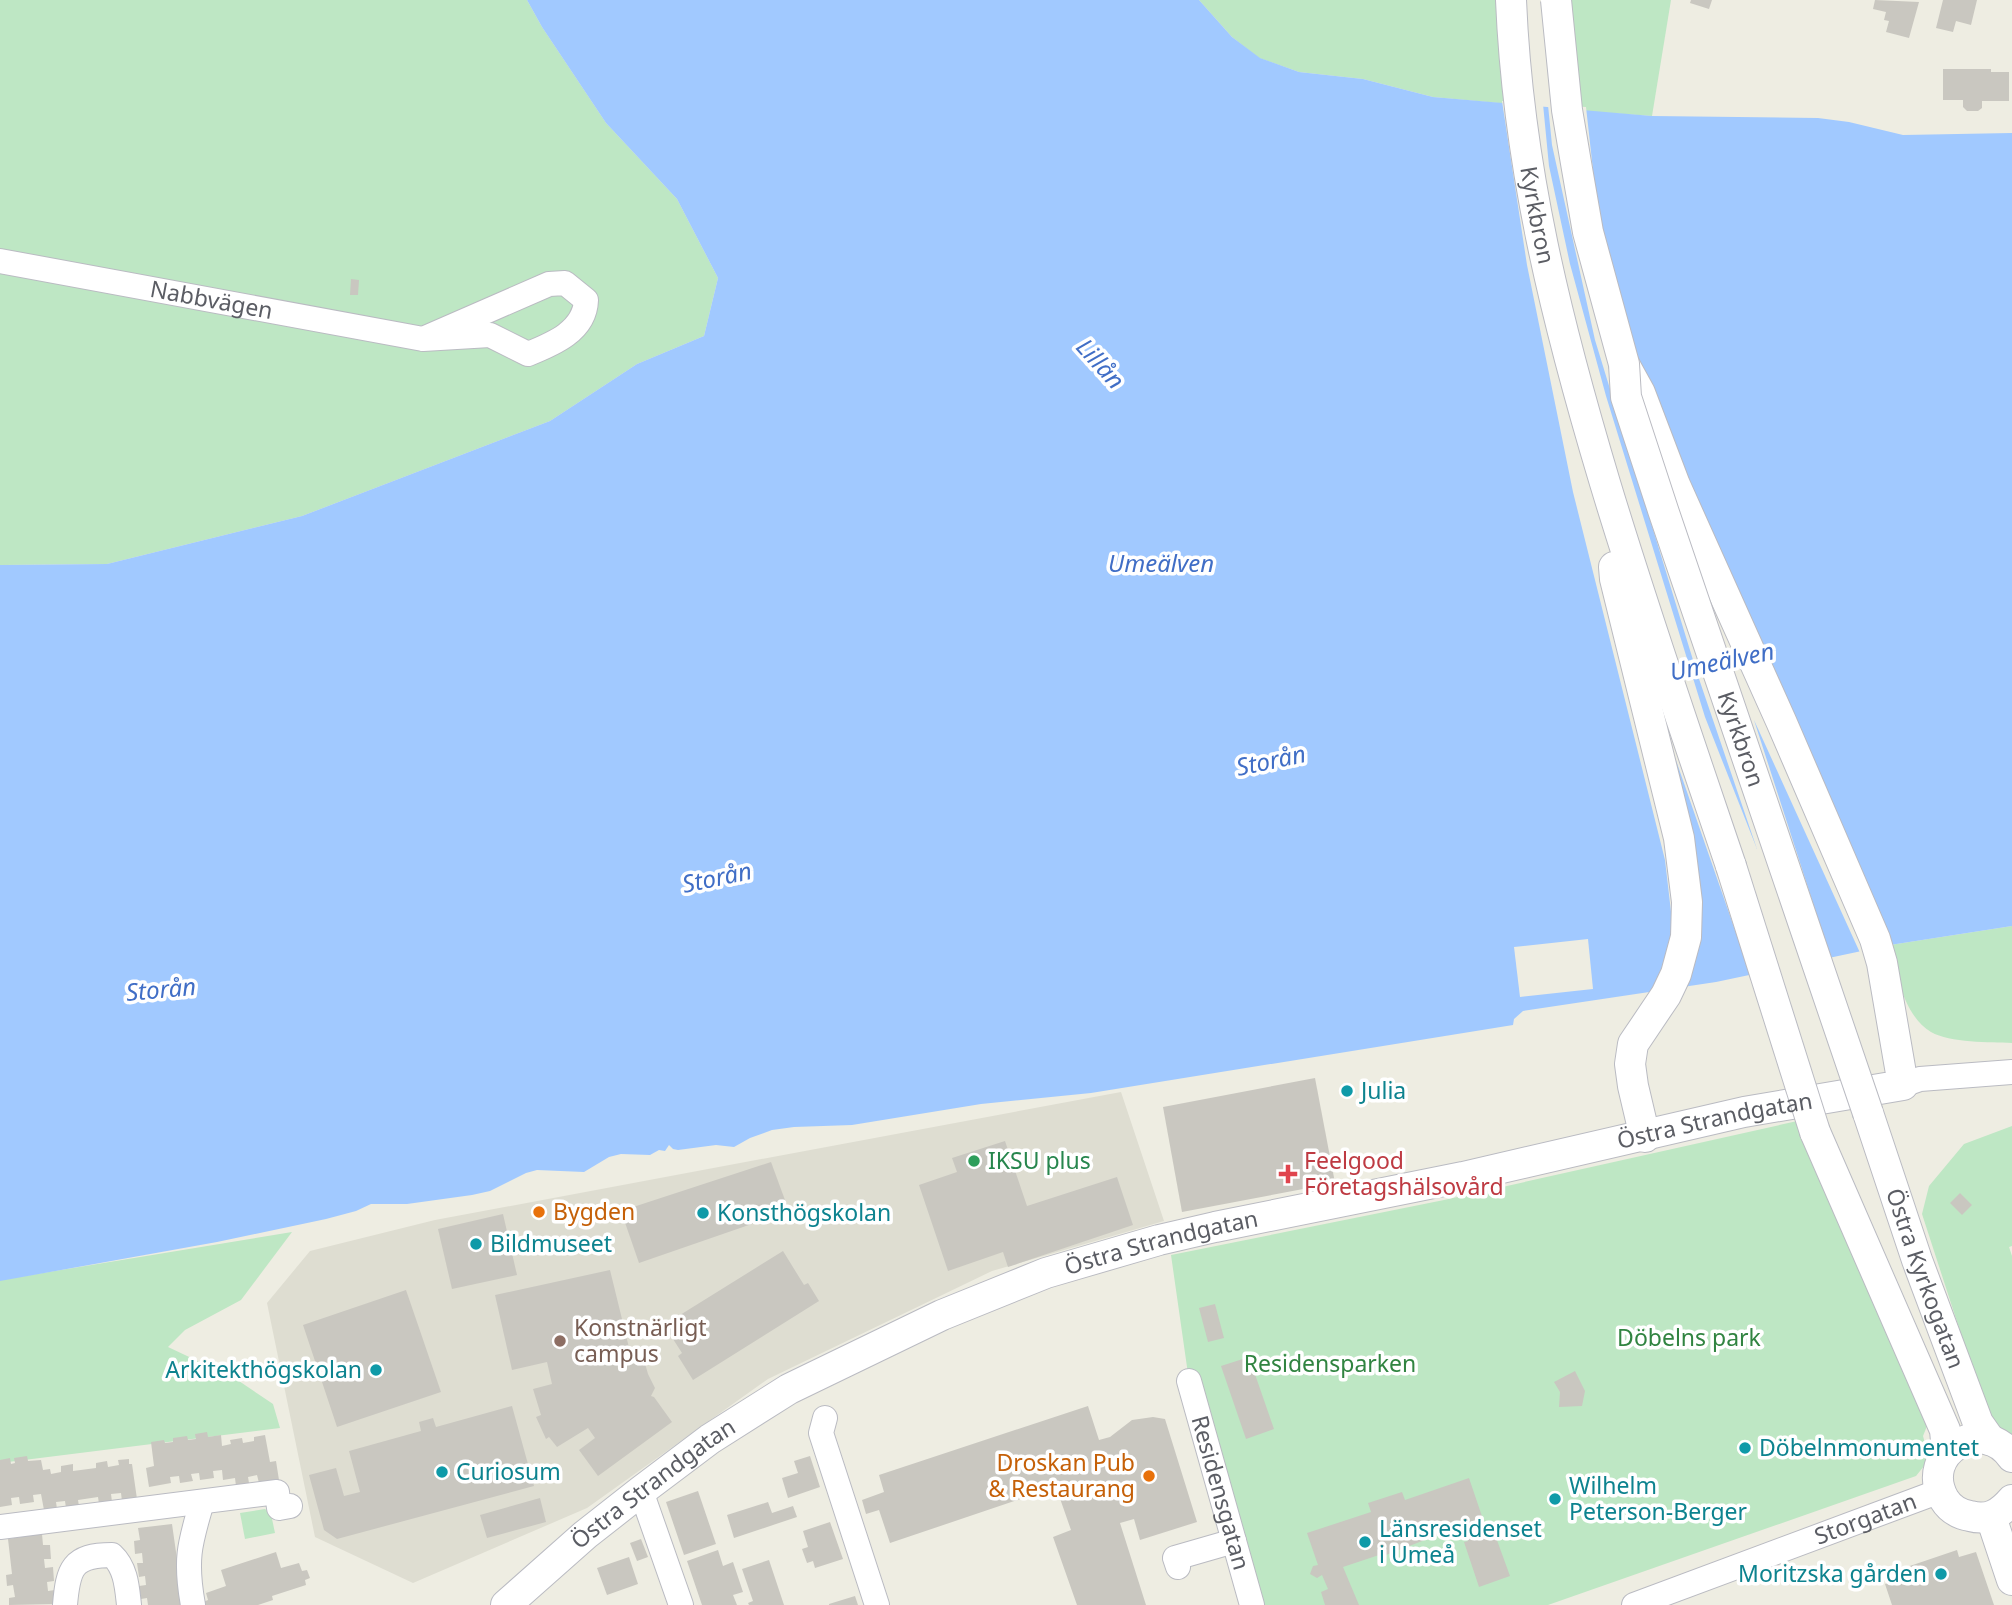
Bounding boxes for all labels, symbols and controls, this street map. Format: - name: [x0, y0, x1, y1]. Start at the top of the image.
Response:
- street label: Kyrkbron: [1513, 164, 1563, 267]
- street label: Nabbvägen: [148, 272, 276, 326]
- water label: Lillån: [1070, 331, 1133, 395]
- water label: Umeälven: [1108, 546, 1214, 579]
- water label: Umeälven: [1666, 633, 1777, 688]
- street label: Kyrkbron: [1711, 687, 1773, 791]
- water label: Storån: [1233, 736, 1308, 783]
- water label: Storån: [679, 853, 754, 900]
- water label: Storån: [124, 969, 197, 1008]
- place label: Julia: [1359, 1074, 1406, 1106]
- marker: Julia: [1339, 1083, 1355, 1099]
- street label: Östra Strandgatan: [1614, 1084, 1815, 1156]
- place label: IKSU plus: [988, 1144, 1091, 1176]
- place label: Feelgood Företagshälsovård: [1304, 1144, 1504, 1202]
- marker: IKSU plus: [966, 1153, 982, 1169]
- marker: Feelgood Företagshälsovård: [1278, 1164, 1298, 1184]
- street label: Östra Kyrkogatan: [1879, 1184, 1973, 1373]
- place label: Bygden: [553, 1195, 635, 1227]
- place label: Konsthögskolan: [717, 1196, 891, 1228]
- street label: Östra Strandgatan: [1060, 1202, 1261, 1282]
- marker: Bygden: [531, 1204, 547, 1220]
- marker: Konsthögskolan: [695, 1205, 711, 1221]
- place label: Bildmuseet: [490, 1227, 612, 1259]
- marker: Bildmuseet: [468, 1236, 484, 1252]
- place label: Konstnärligt campus: [574, 1311, 707, 1369]
- park label: Döbelns park: [1617, 1321, 1762, 1353]
- marker: Konstnärligt campus: [552, 1333, 568, 1349]
- park label: Residensparken: [1244, 1347, 1416, 1379]
- place label: Arkitekthögskolan: [165, 1353, 362, 1385]
- marker: Arkitekthögskolan: [368, 1362, 384, 1378]
- street label: Östra Strandgatan: [563, 1410, 741, 1556]
- street label: Residensgatan: [1184, 1411, 1258, 1573]
- place label: Döbelnmonumentet: [1759, 1431, 1979, 1463]
- marker: Döbelnmonumentet: [1737, 1440, 1753, 1456]
- place label: Droskan Pub & Restaurang: [988, 1446, 1135, 1504]
- place label: Curiosum: [456, 1455, 561, 1487]
- marker: Curiosum: [434, 1464, 450, 1480]
- marker: Droskan Pub & Restaurang: [1141, 1468, 1157, 1484]
- place label: Wilhelm Peterson-Berger: [1569, 1469, 1748, 1527]
- street label: Storgatan: [1810, 1484, 1921, 1551]
- marker: Wilhelm Peterson-Berger: [1547, 1491, 1563, 1507]
- place label: Länsresidenset i Umeå: [1379, 1512, 1542, 1570]
- marker: Länsresidenset i Umeå: [1357, 1534, 1373, 1550]
- place label: Moritzska gården: [1738, 1557, 1927, 1589]
- marker: Moritzska gården: [1933, 1566, 1949, 1582]

